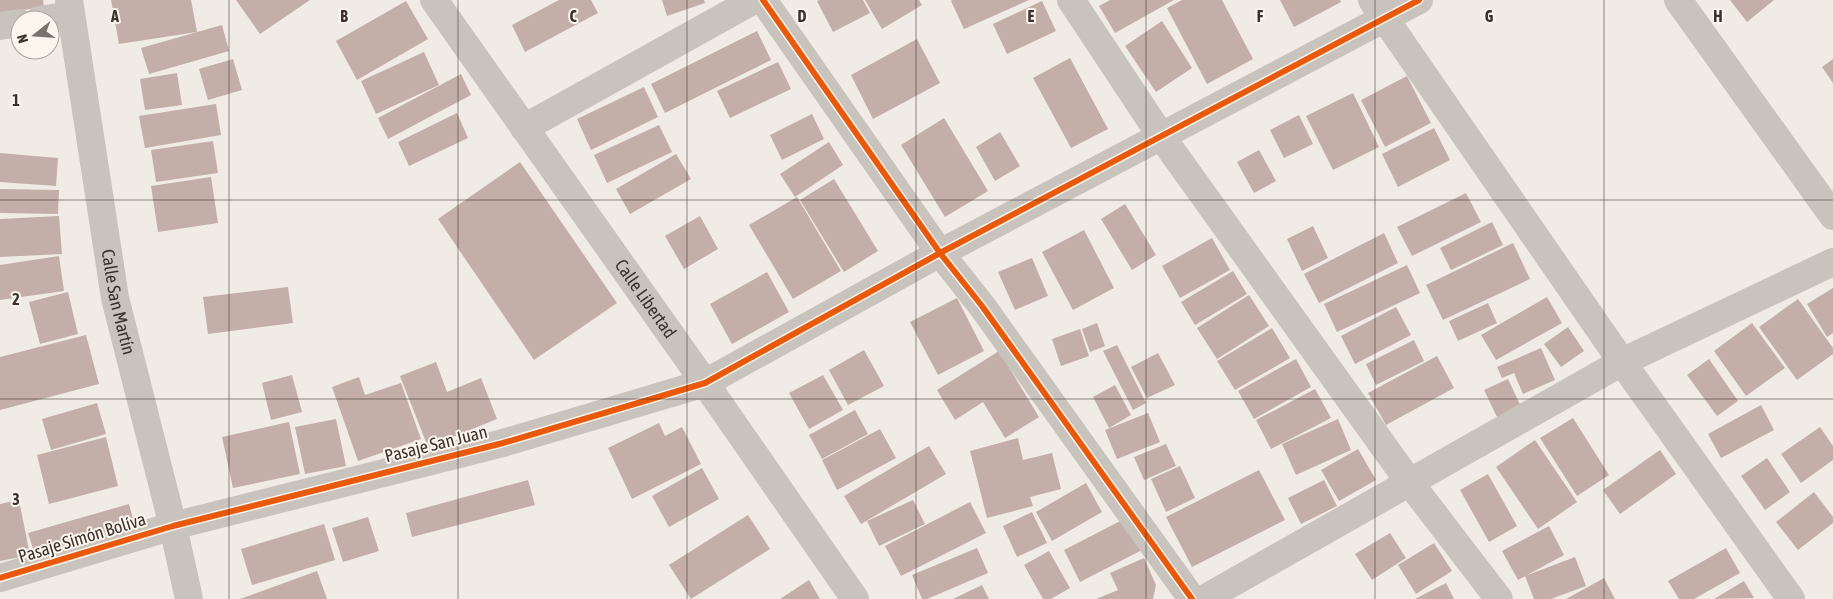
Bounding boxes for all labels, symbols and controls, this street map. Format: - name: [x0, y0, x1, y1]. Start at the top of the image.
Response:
- text: A: [110, 7, 119, 25]
- text: B: [340, 7, 348, 25]
- text: C: [569, 7, 577, 25]
- text: D: [798, 7, 807, 25]
- text: E: [1028, 7, 1035, 25]
- text: F: [1257, 7, 1264, 25]
- text: G: [1485, 7, 1494, 25]
- text: H: [1713, 7, 1723, 25]
- north arrow: [10, 10, 60, 60]
- text: N: [14, 33, 31, 45]
- text: 1: [12, 91, 20, 109]
- street label: Calle San Martín: [98, 248, 140, 357]
- street label: Calle Libertad: [611, 255, 681, 342]
- text: 2: [12, 290, 20, 308]
- street label: Pasaje San Juan: [382, 421, 489, 466]
- text: 3: [12, 490, 20, 508]
- street label: Pasaje Simón Bolíva: [16, 508, 148, 567]

